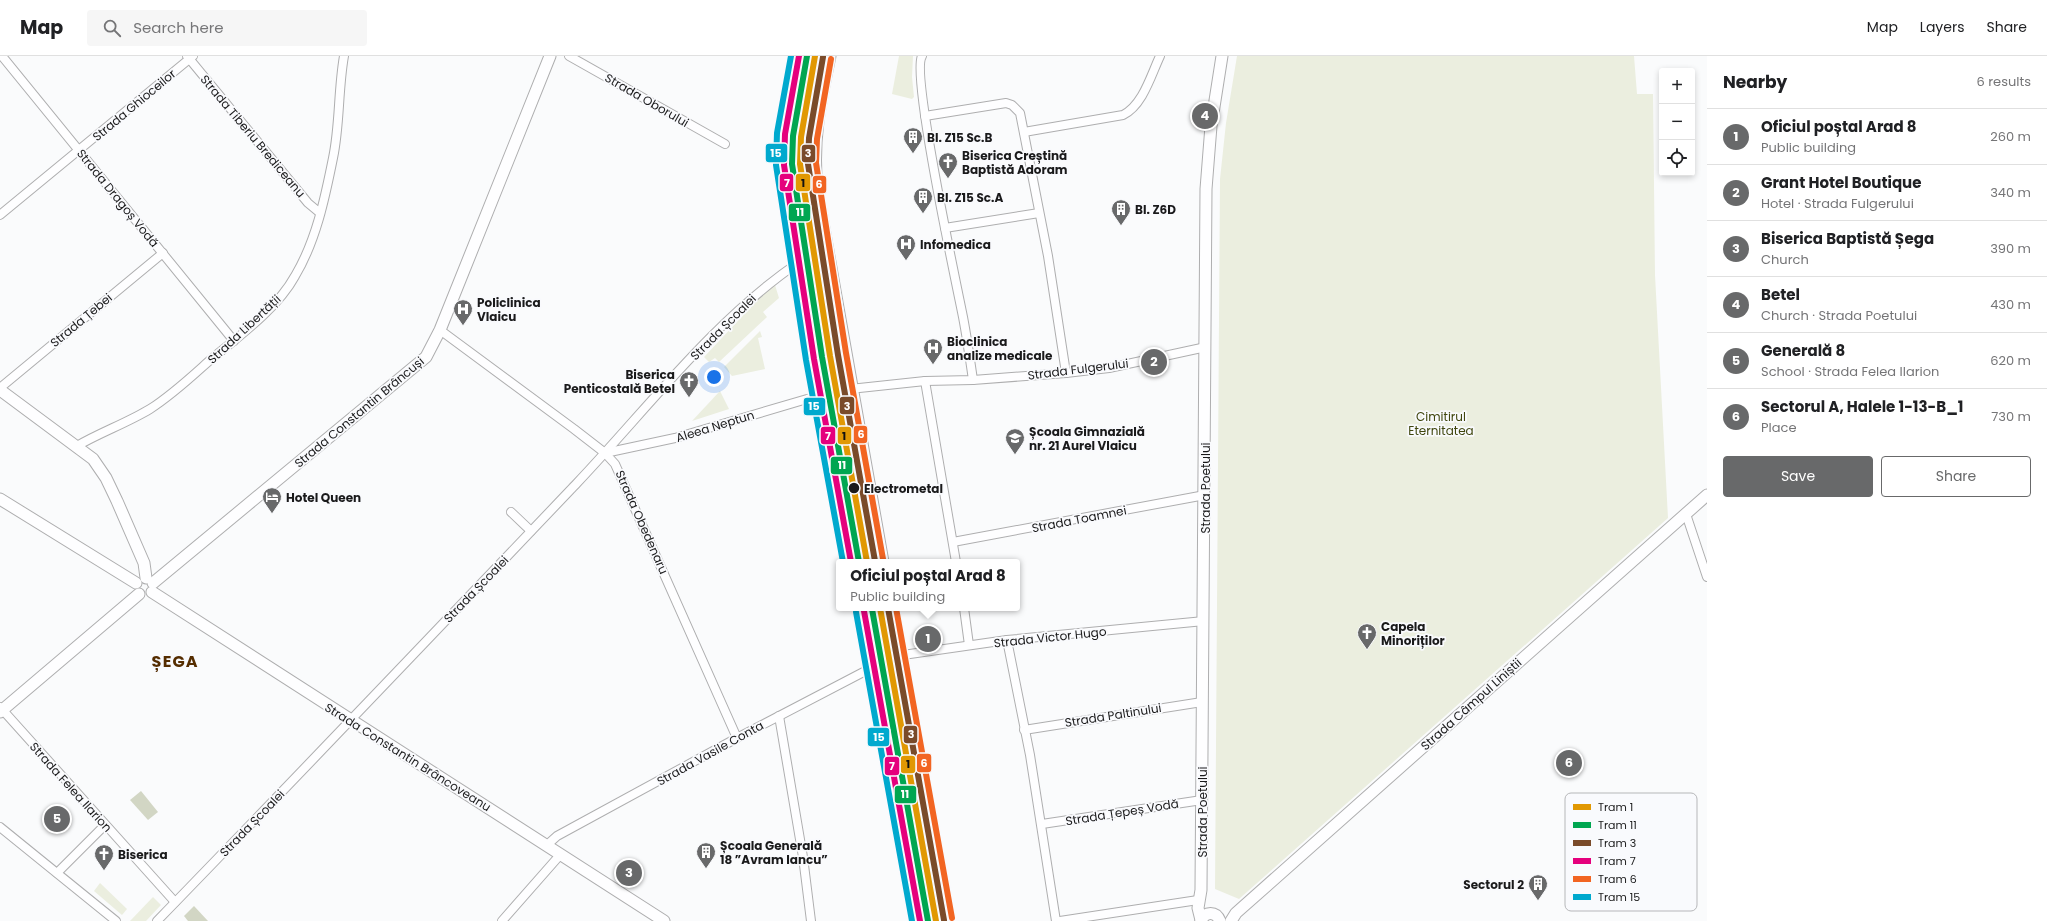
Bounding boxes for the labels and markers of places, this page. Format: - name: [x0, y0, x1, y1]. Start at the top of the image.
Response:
- pin: 4: [1192, 101, 1218, 131]
- building icon: Bl. Z15 Sc.B: [902, 126, 924, 154]
- place label: Bl. Z15 Sc.B: [927, 129, 992, 146]
- place label: Biserica Creștină Baptistă Adoram: [962, 147, 1068, 178]
- church icon: Biserica Creștină Baptistă Adoram: [937, 151, 959, 179]
- building icon: Bl. Z15 Sc.A: [912, 186, 934, 214]
- place label: Bl. Z15 Sc.A: [937, 189, 1003, 206]
- building icon: Bl. Z6D: [1110, 198, 1132, 226]
- place label: Bl. Z6D: [1135, 201, 1176, 218]
- hospital icon: Infomedica: [895, 233, 917, 261]
- place label: Infomedica: [920, 236, 991, 253]
- place label: Policlinica Vlaicu: [477, 294, 541, 325]
- hospital icon: Policlinica Vlaicu: [452, 298, 474, 326]
- place label: Bioclinica analize medicale: [947, 333, 1053, 364]
- hospital icon: Bioclinica analize medicale: [922, 337, 944, 365]
- pin: 2: [1141, 347, 1167, 377]
- place label: Biserica Penticostală Betel: [564, 366, 675, 397]
- church icon: Biserica Penticostală Betel: [678, 370, 700, 398]
- place label: Școala Gimnazială nr. 21 Aurel Vlaicu: [1029, 423, 1145, 454]
- school or university icon: Școala Gimnazială nr. 21 Aurel Vlaicu: [1004, 427, 1026, 455]
- place label: Electrometal: [864, 480, 943, 497]
- marker: Electrometal: [847, 481, 861, 495]
- hotel icon: Hotel Queen: [261, 486, 283, 514]
- place label: Hotel Queen: [286, 489, 361, 506]
- place label: Capela Minoriților: [1381, 618, 1445, 649]
- church icon: Capela Minoriților: [1356, 622, 1378, 650]
- pin: 1: [915, 624, 941, 654]
- pin: 6: [1556, 748, 1582, 778]
- pin: 5: [44, 804, 70, 834]
- place label: Școala Generală 18 ”Avram Iancu”: [720, 837, 828, 868]
- building icon: Școala Generală 18 ”Avram Iancu”: [695, 841, 717, 869]
- church icon: Biserica: [93, 843, 115, 871]
- place label: Biserica: [118, 846, 168, 863]
- pin: 3: [616, 858, 642, 888]
- building icon: Sectorul 2: [1527, 873, 1549, 901]
- place label: Sectorul 2: [1463, 876, 1524, 893]

